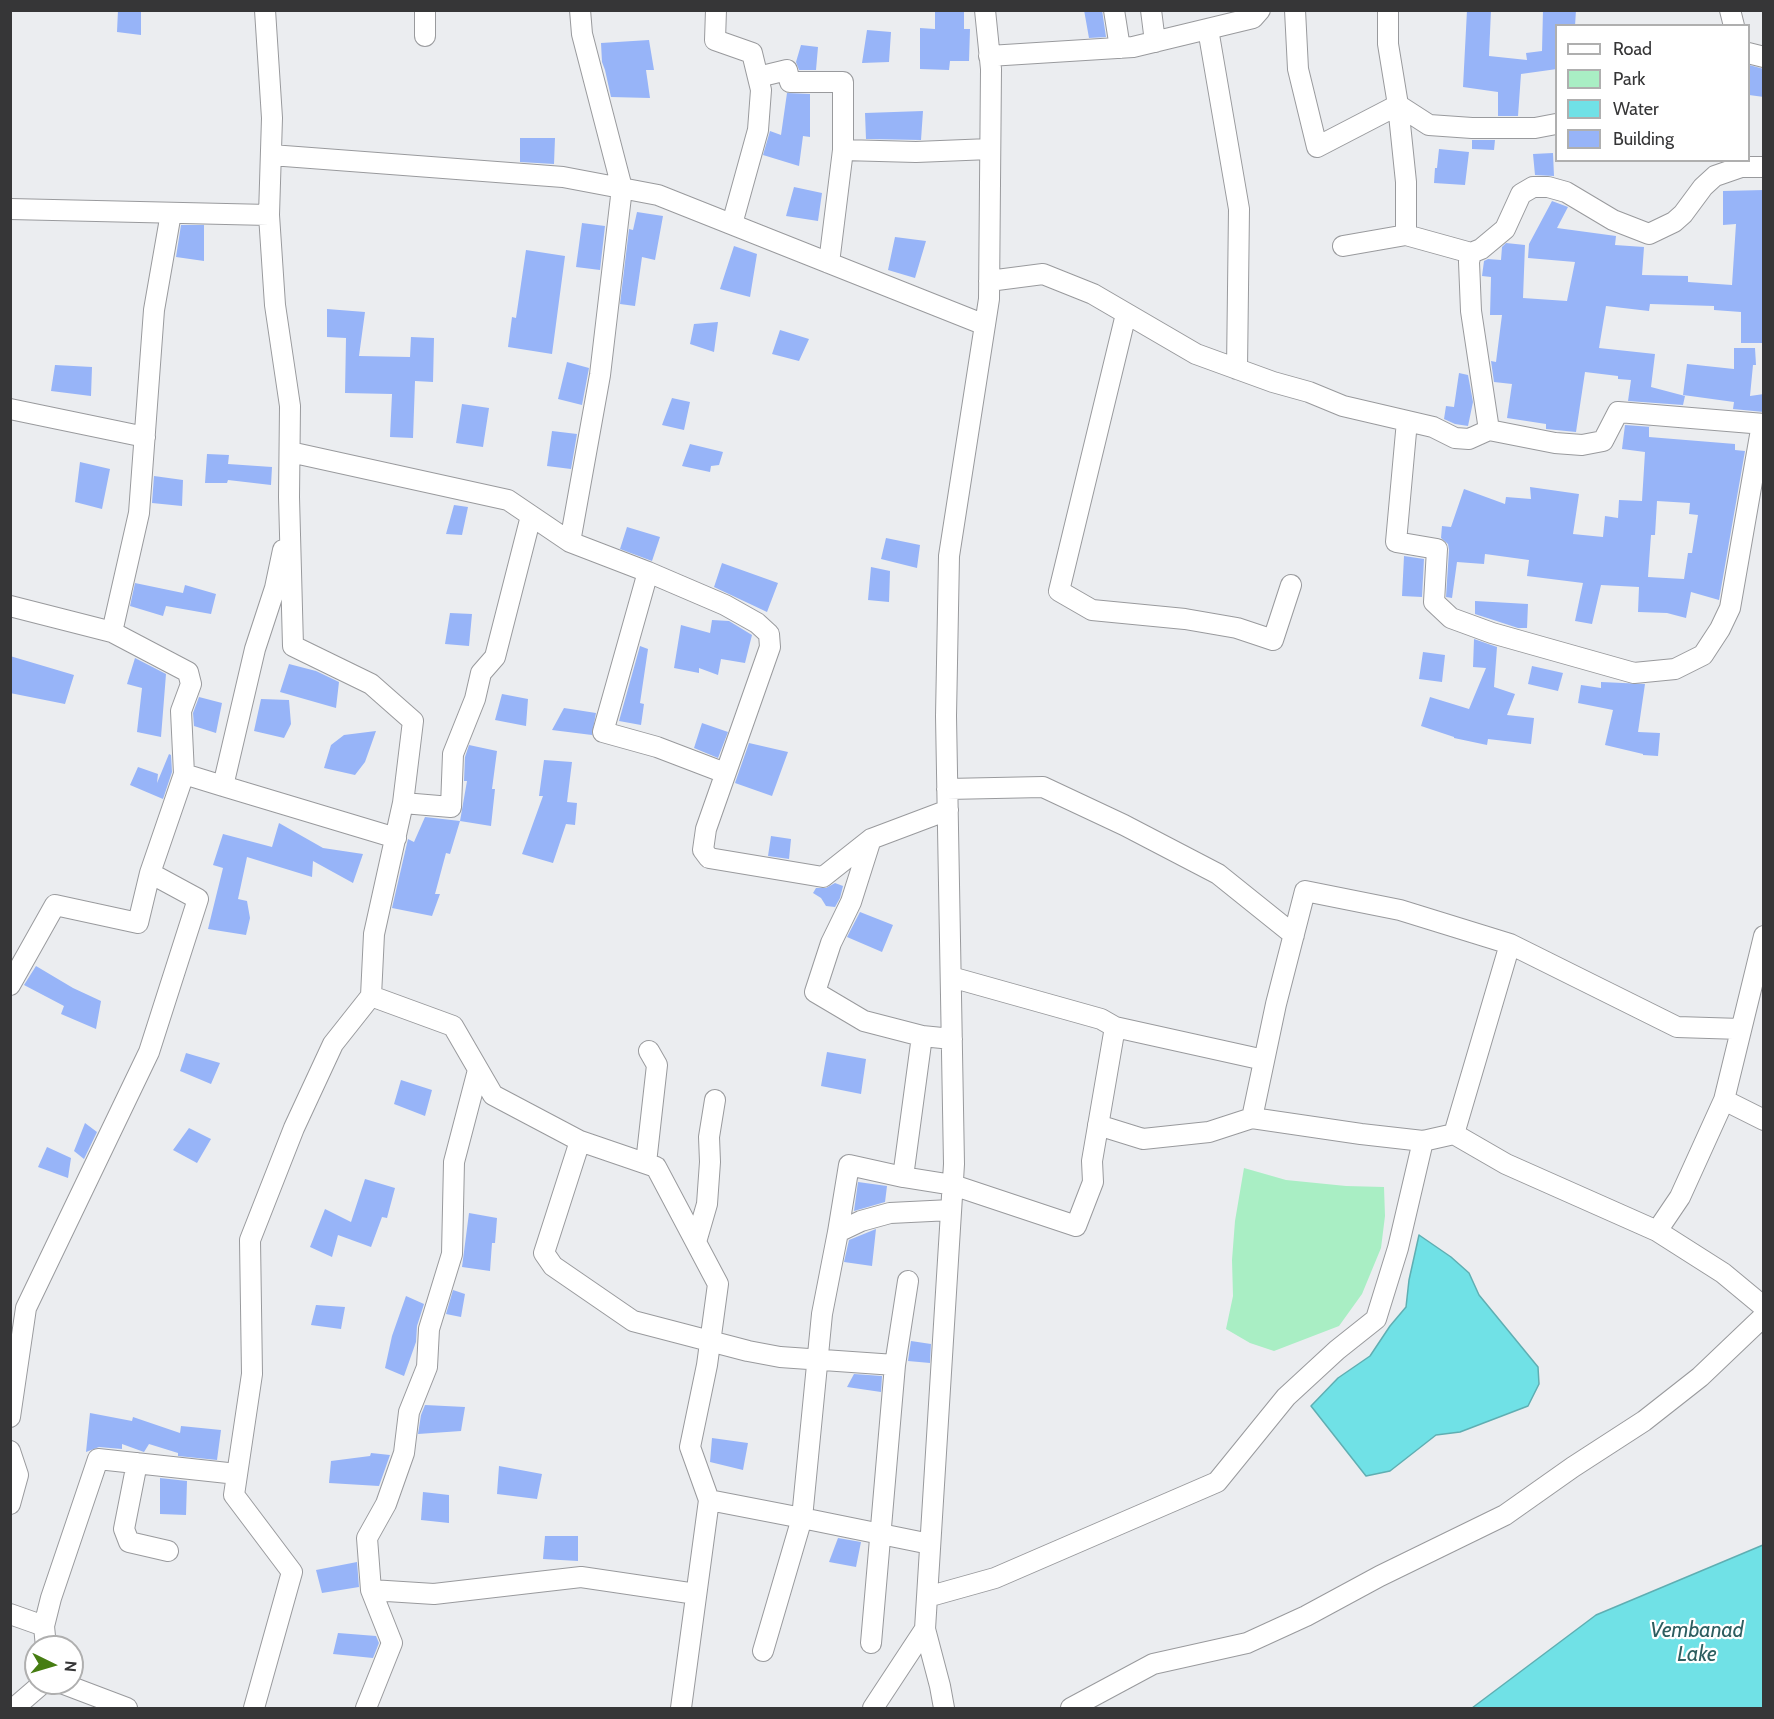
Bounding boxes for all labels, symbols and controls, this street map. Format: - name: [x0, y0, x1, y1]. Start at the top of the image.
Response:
- legend: [1555, 24, 1750, 162]
- text: Road: [1613, 38, 1652, 60]
- text: Park: [1613, 68, 1645, 90]
- text: Water: [1613, 98, 1659, 120]
- text: Building: [1613, 128, 1674, 150]
- water label: Vembanad Lake: [1650, 1618, 1744, 1668]
- north arrow: [24, 1635, 84, 1695]
- text: N: [60, 1660, 80, 1673]

